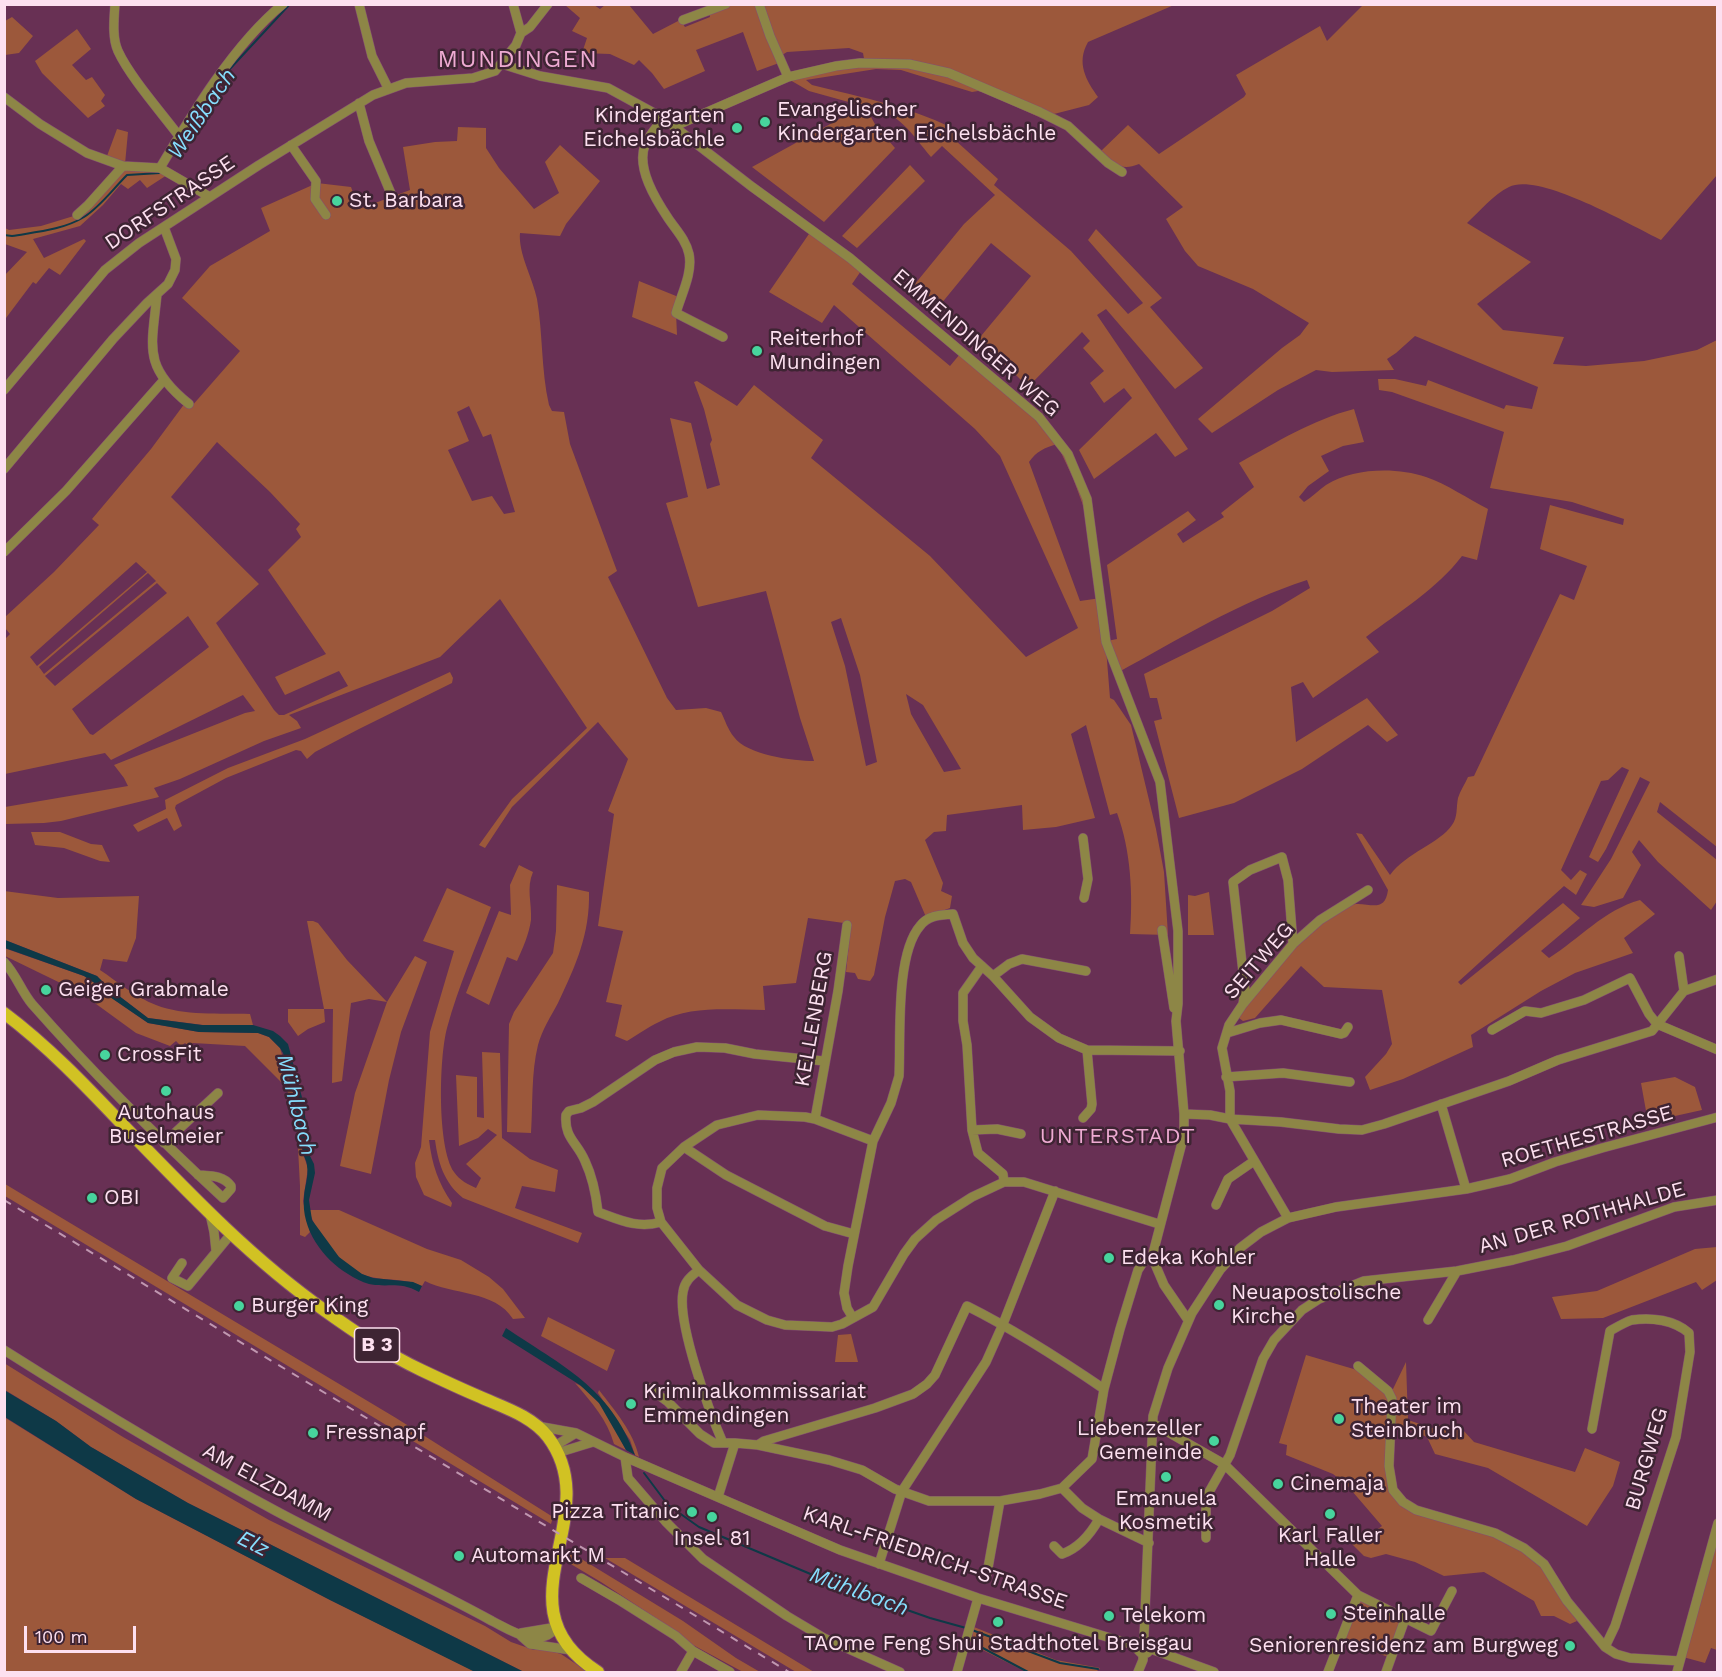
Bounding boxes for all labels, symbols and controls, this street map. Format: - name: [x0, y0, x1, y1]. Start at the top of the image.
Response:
- district label: MUNDINGEN: [438, 46, 598, 74]
- water label: Weißbach: [162, 64, 242, 164]
- place label: Evangelischer Kindergarten Eichelsbächle: [777, 97, 1056, 147]
- place label: Kindergarten Eichelsbächle: [583, 103, 725, 153]
- marker: Evangelischer Kindergarten Eichelsbächle: [758, 115, 772, 129]
- marker: Kindergarten Eichelsbächle: [730, 121, 744, 135]
- street label: DORFSTRASSE: [100, 150, 240, 256]
- place label: St. Barbara: [349, 188, 463, 214]
- marker: St. Barbara: [330, 194, 344, 208]
- street label: EMMENDINGER WEG: [887, 264, 1065, 422]
- place label: Reiterhof Mundingen: [769, 326, 881, 376]
- marker: Reiterhof Mundingen: [750, 344, 764, 358]
- street label: SEITWEG: [1219, 917, 1299, 1005]
- street label: KELLENBERG: [790, 949, 838, 1089]
- place label: Geiger Grabmale: [58, 977, 229, 1003]
- marker: Geiger Grabmale: [39, 983, 53, 997]
- place label: CrossFit: [117, 1042, 201, 1068]
- marker: CrossFit: [98, 1048, 112, 1062]
- water label: Mühlbach: [271, 1052, 321, 1158]
- marker: Autohaus Buselmeier: [159, 1084, 173, 1098]
- place label: Autohaus Buselmeier: [109, 1100, 223, 1150]
- street label: ROETHESTRASSE: [1498, 1100, 1676, 1174]
- district label: UNTERSTADT: [1040, 1124, 1196, 1150]
- street label: AN DER ROTHHALDE: [1476, 1176, 1688, 1260]
- place label: OBI: [104, 1185, 140, 1211]
- marker: OBI: [85, 1191, 99, 1205]
- place label: Edeka Kohler: [1121, 1245, 1256, 1271]
- marker: Edeka Kohler: [1102, 1251, 1116, 1265]
- place label: Neuapostolische Kirche: [1231, 1280, 1401, 1330]
- place label: Burger King: [251, 1293, 368, 1319]
- marker: Neuapostolische Kirche: [1212, 1298, 1226, 1312]
- marker: Burger King: [232, 1299, 246, 1313]
- road number: B 3: [354, 1328, 400, 1362]
- place label: Kriminalkommissariat Emmendingen: [643, 1379, 866, 1429]
- place label: Theater im Steinbruch: [1351, 1394, 1463, 1444]
- marker: Kriminalkommissariat Emmendingen: [624, 1397, 638, 1411]
- street label: BURGWEG: [1620, 1405, 1674, 1513]
- marker: Theater im Steinbruch: [1332, 1412, 1346, 1426]
- place label: Liebenzeller Gemeinde: [1077, 1416, 1202, 1466]
- place label: Fressnapf: [325, 1420, 426, 1446]
- marker: Fressnapf: [306, 1426, 320, 1440]
- marker: Liebenzeller Gemeinde: [1207, 1434, 1221, 1448]
- street label: AM ELZDAMM: [198, 1438, 336, 1528]
- marker: Emanuela Kosmetik: [1159, 1470, 1173, 1484]
- place label: Cinemaja: [1290, 1471, 1384, 1497]
- marker: Cinemaja: [1271, 1477, 1285, 1491]
- place label: Emanuela Kosmetik: [1115, 1486, 1217, 1536]
- place label: Pizza Titanic: [551, 1499, 680, 1525]
- street label: KARL-FRIEDRICH-STRASSE: [799, 1501, 1071, 1615]
- marker: Pizza Titanic: [685, 1505, 699, 1519]
- marker: Karl Faller Halle: [1323, 1507, 1337, 1521]
- marker: Insel 81: [705, 1510, 719, 1524]
- place label: Karl Faller Halle: [1278, 1523, 1382, 1573]
- water label: Elz: [233, 1525, 273, 1563]
- place label: Insel 81: [673, 1526, 751, 1552]
- place label: Automarkt M: [471, 1543, 605, 1569]
- marker: Automarkt M: [452, 1549, 466, 1563]
- water label: Mühlbach: [806, 1562, 912, 1622]
- place label: Steinhalle: [1343, 1601, 1446, 1627]
- place label: Telekom: [1121, 1603, 1206, 1629]
- marker: Steinhalle: [1324, 1607, 1338, 1621]
- marker: Telekom: [1102, 1609, 1116, 1623]
- scale bar: [27, 1614, 140, 1652]
- marker: TAOme Feng Shui Stadthotel Breisgau: [991, 1615, 1005, 1629]
- text: 100 m: [35, 1626, 88, 1647]
- place label: TAOme Feng Shui Stadthotel Breisgau: [803, 1631, 1193, 1657]
- place label: Seniorenresidenz am Burgweg: [1249, 1633, 1558, 1659]
- marker: Seniorenresidenz am Burgweg: [1563, 1639, 1577, 1653]

